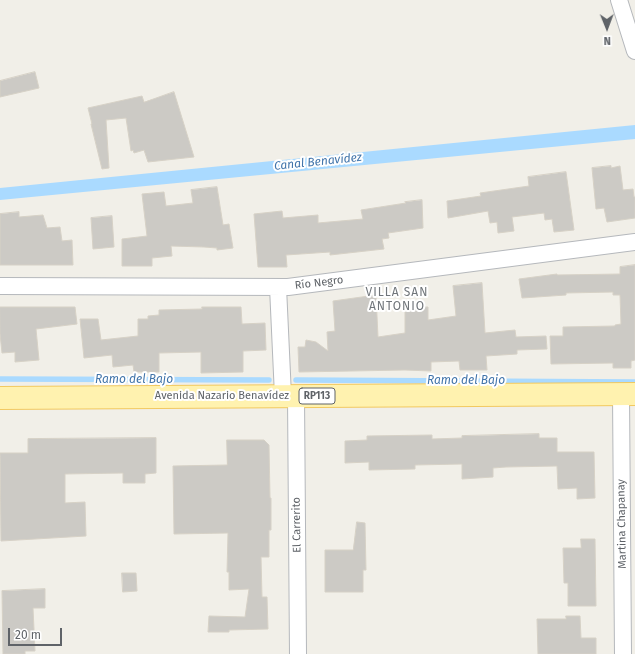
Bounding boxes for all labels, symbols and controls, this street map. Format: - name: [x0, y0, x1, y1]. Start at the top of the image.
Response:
- north arrow: [587, 8, 627, 48]
- text: N: [603, 34, 611, 47]
- water label: Canal Benavídez: [273, 150, 363, 174]
- street label: Río Negro: [294, 273, 344, 293]
- district label: VILLA SAN ANTONIO: [366, 286, 428, 314]
- water label: Ramo del Bajo: [95, 373, 173, 387]
- water label: Ramo del Bajo: [427, 374, 505, 388]
- road number: RP113: [299, 388, 335, 404]
- street label: Avenida Nazario Benavídez: [155, 389, 289, 403]
- street label: Martina Chapanay: [615, 479, 629, 569]
- street label: El Carrerito: [290, 497, 304, 553]
- scale bar: [10, 620, 64, 646]
- text: 20 m: [15, 628, 41, 642]

